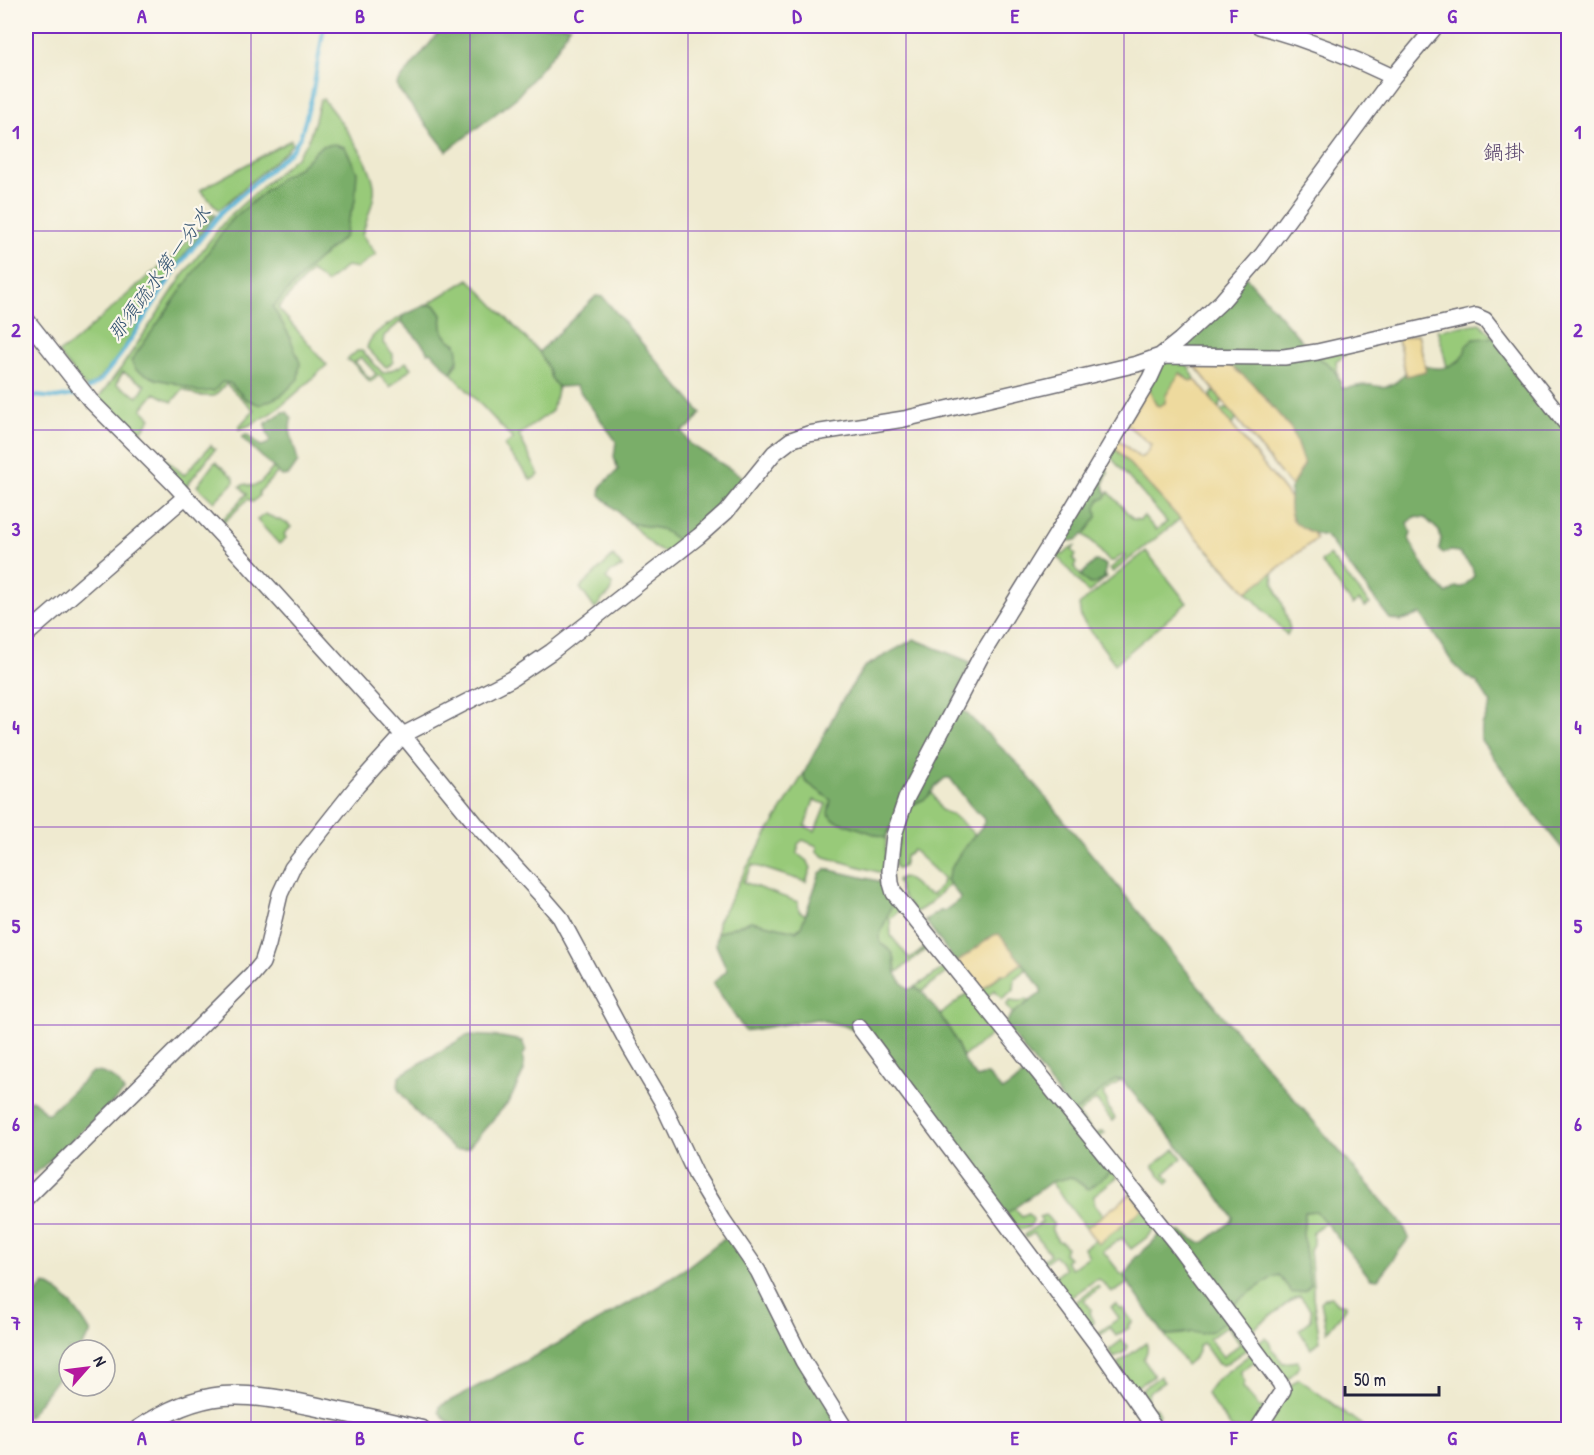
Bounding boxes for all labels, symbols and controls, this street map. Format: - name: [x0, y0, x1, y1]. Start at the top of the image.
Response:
- text: A: [137, 2, 147, 29]
- text: B: [355, 2, 365, 29]
- text: C: [574, 2, 585, 29]
- text: D: [792, 2, 802, 29]
- text: E: [1011, 2, 1020, 29]
- text: F: [1229, 2, 1239, 29]
- text: G: [1447, 2, 1457, 29]
- text: 1: [12, 118, 20, 145]
- text: 1: [1574, 118, 1582, 145]
- district label: 鍋掛: [1483, 137, 1525, 166]
- water label: 那須疏水第一分水: [101, 200, 217, 346]
- text: 2: [11, 316, 21, 343]
- text: 2: [1573, 316, 1583, 343]
- text: 3: [12, 515, 21, 542]
- text: 3: [1574, 515, 1583, 542]
- text: 4: [12, 713, 20, 740]
- text: 4: [1574, 713, 1582, 740]
- text: 5: [12, 912, 21, 939]
- text: 5: [1574, 912, 1583, 939]
- text: 6: [12, 1110, 20, 1137]
- text: 6: [1574, 1110, 1582, 1137]
- text: 7: [10, 1309, 21, 1336]
- text: 7: [1572, 1309, 1583, 1336]
- north arrow: [57, 1338, 117, 1398]
- text: N: [89, 1352, 112, 1370]
- scale bar: [1345, 1359, 1440, 1397]
- text: 50 m: [1354, 1367, 1386, 1392]
- text: A: [137, 1424, 147, 1451]
- text: B: [355, 1424, 365, 1451]
- text: C: [574, 1424, 585, 1451]
- text: D: [792, 1424, 802, 1451]
- text: E: [1011, 1424, 1020, 1451]
- text: F: [1229, 1424, 1239, 1451]
- text: G: [1447, 1424, 1457, 1451]

